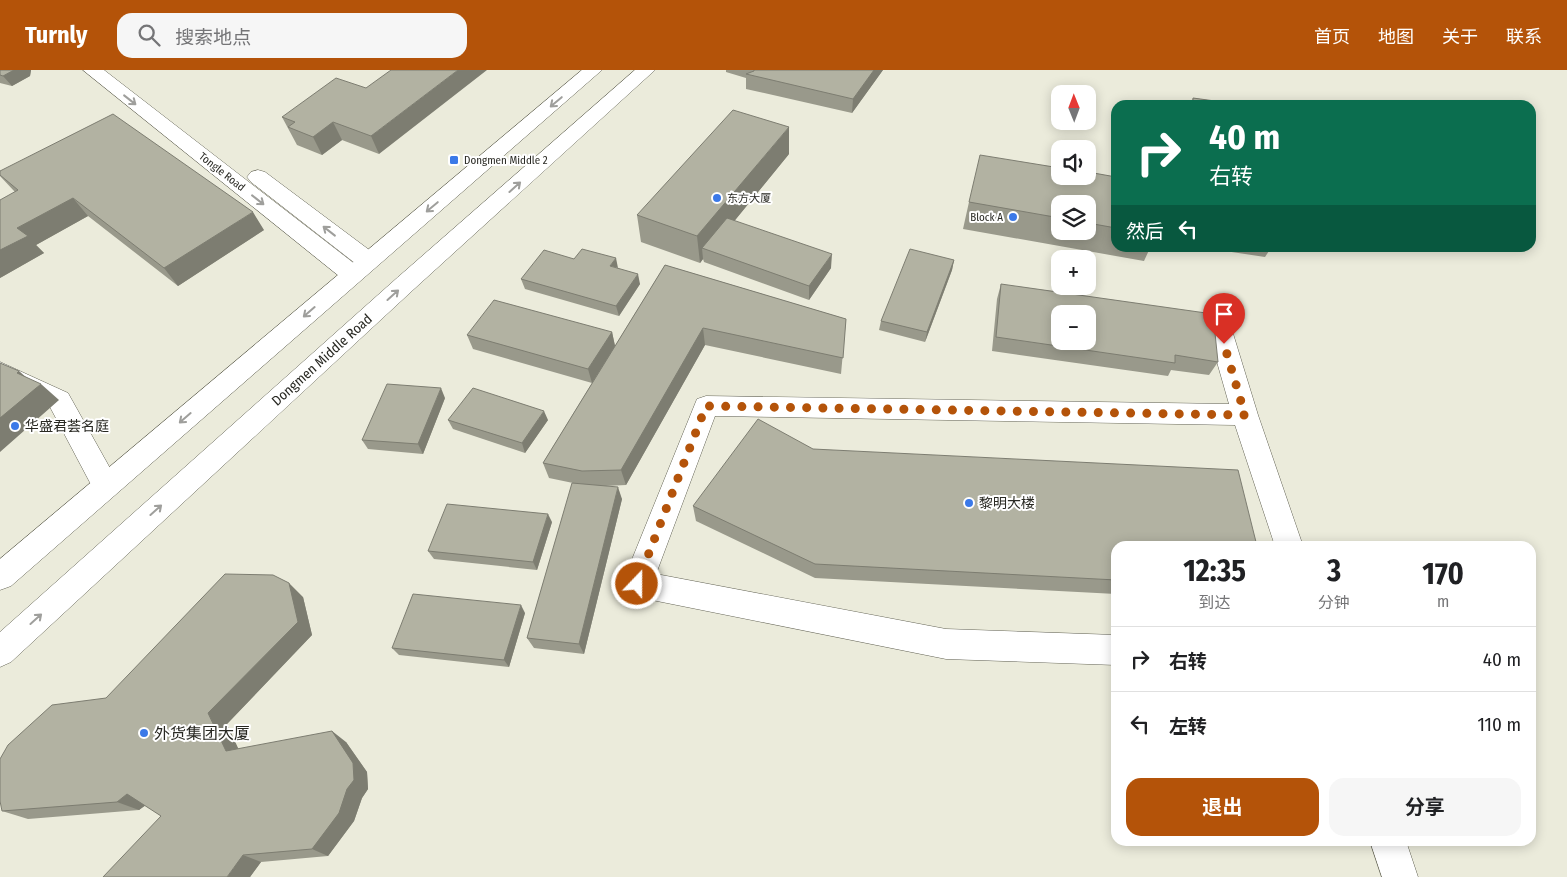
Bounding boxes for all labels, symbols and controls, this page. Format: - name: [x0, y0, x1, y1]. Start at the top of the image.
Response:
- search box: [117, 13, 467, 58]
- text: Turnly: [25, 21, 87, 49]
- icon: search: [135, 21, 163, 49]
- text: 搜索地点: [175, 26, 251, 49]
- text: 首页: [1314, 26, 1350, 48]
- text: 地图: [1378, 26, 1414, 48]
- text: 关于: [1442, 26, 1478, 48]
- text: 联系: [1506, 26, 1542, 48]
- north arrow: [1051, 85, 1096, 130]
- map controls: [1051, 85, 1096, 350]
- one-way arrow: [123, 95, 137, 105]
- one-way arrow: [550, 96, 563, 107]
- text: 40 m: [1209, 116, 1280, 158]
- icon: right: [1126, 120, 1191, 185]
- button: sound: [1051, 140, 1096, 185]
- street label: Tongle Road: [196, 150, 248, 194]
- marker: Dongmen Middle 2: [448, 154, 460, 166]
- place label: Dongmen Middle 2: [464, 154, 548, 167]
- text: 右转: [1209, 163, 1253, 190]
- one-way arrow: [508, 181, 521, 193]
- marker: 东方大厦: [711, 192, 723, 204]
- place label: 东方大厦: [727, 192, 771, 205]
- one-way arrow: [251, 195, 264, 206]
- button: layers: [1051, 195, 1096, 240]
- one-way arrow: [426, 201, 439, 212]
- place label: Block A: [970, 211, 1003, 224]
- marker: Block A: [1007, 211, 1019, 223]
- icon: left: [1174, 215, 1202, 243]
- text: 然后: [1126, 220, 1164, 243]
- one-way arrow: [323, 226, 336, 237]
- button: +: [1051, 250, 1096, 295]
- one-way arrow: [387, 289, 400, 301]
- pin: [1203, 293, 1245, 344]
- icon: arrive: [1210, 300, 1238, 328]
- button: −: [1051, 305, 1096, 350]
- one-way arrow: [302, 306, 315, 318]
- street label: Dongmen Middle Road: [268, 310, 376, 410]
- one-way arrow: [179, 412, 192, 423]
- place label: 华盛君荟名庭: [25, 418, 109, 435]
- marker: 华盛君荟名庭: [9, 420, 21, 432]
- place label: 黎明大楼: [979, 495, 1035, 512]
- marker: 黎明大楼: [963, 497, 975, 509]
- one-way arrow: [150, 504, 163, 516]
- text: 12:35: [1183, 553, 1246, 589]
- text: 3: [1327, 553, 1341, 589]
- text: 170: [1422, 556, 1464, 592]
- position arrow: [610, 557, 662, 609]
- text: m: [1437, 592, 1449, 611]
- text: 到达: [1199, 593, 1231, 612]
- text: 分钟: [1318, 593, 1350, 612]
- one-way arrow: [30, 614, 43, 625]
- icon: right: [1126, 645, 1154, 673]
- text: 40 m: [1483, 648, 1521, 671]
- text: 右转: [1169, 650, 1207, 673]
- icon: left: [1126, 710, 1154, 738]
- text: 110 m: [1477, 713, 1521, 736]
- text: 左转: [1169, 715, 1207, 738]
- place label: 外货集团大厦: [154, 724, 250, 743]
- marker: 外货集团大厦: [138, 727, 150, 739]
- button: 退出: [1126, 778, 1319, 836]
- button: 分享: [1329, 778, 1521, 836]

